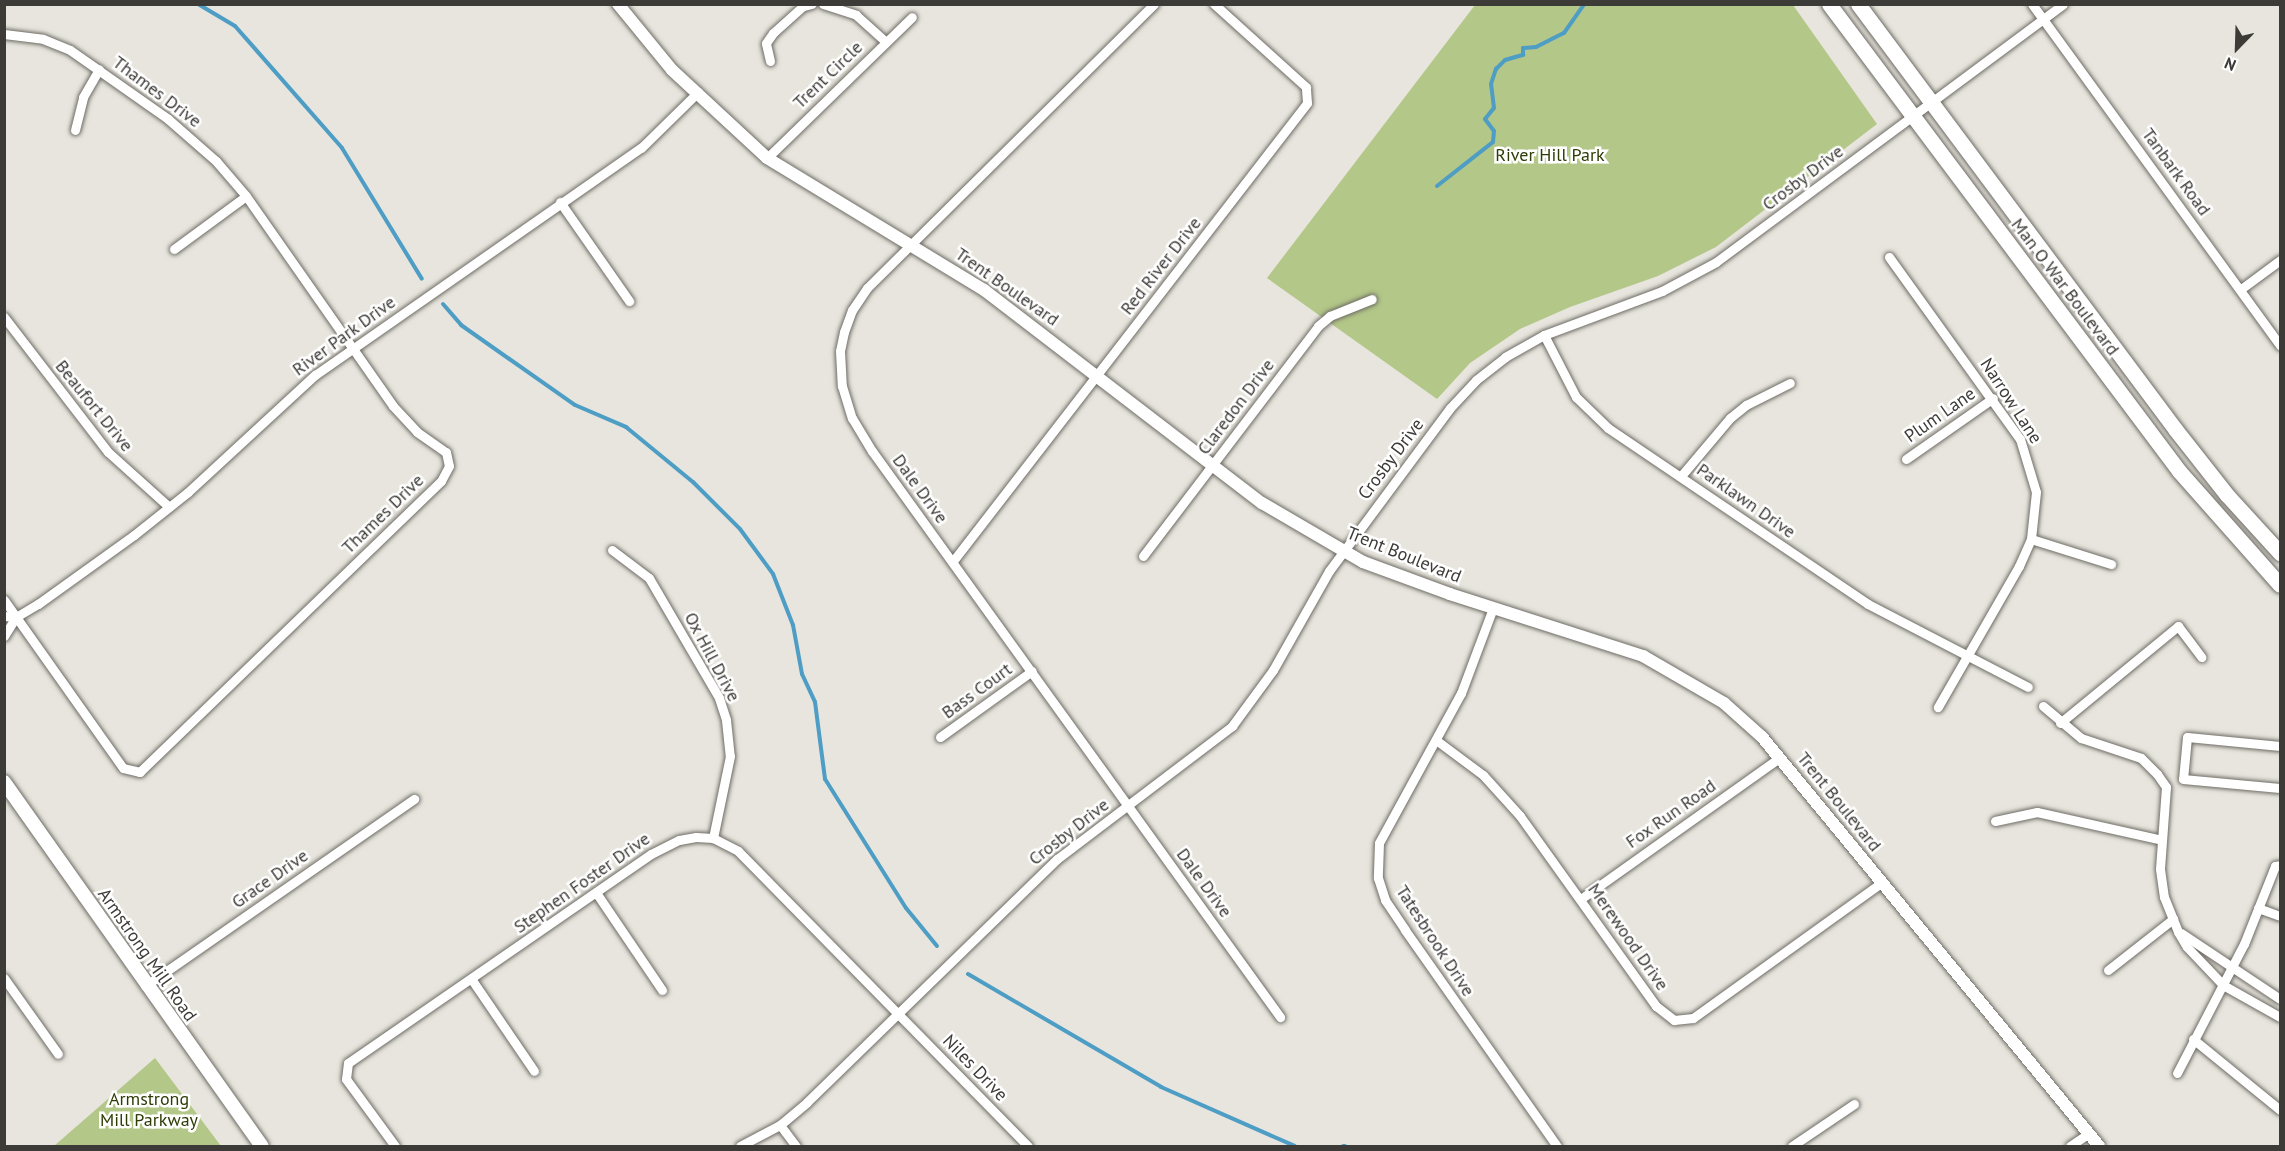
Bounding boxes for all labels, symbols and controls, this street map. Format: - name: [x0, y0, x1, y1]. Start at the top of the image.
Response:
- north arrow: [2207, 18, 2267, 78]
- street label: Trent Circle: [789, 37, 867, 113]
- street label: Thames Drive: [108, 52, 206, 132]
- text: N: [2221, 53, 2239, 76]
- street label: Tanbark Road: [2137, 124, 2215, 220]
- street label: Crosby Drive: [1758, 140, 1848, 216]
- park label: River Hill Park: [1495, 144, 1605, 166]
- street label: Red River Drive: [1116, 213, 1206, 319]
- street label: Man O War Boulevard: [2006, 214, 2124, 360]
- street label: Trent Boulevard: [951, 243, 1063, 331]
- street label: River Park Drive: [288, 291, 400, 381]
- street label: Narrow Lane: [1975, 354, 2047, 448]
- street label: Claredon Drive: [1193, 355, 1279, 459]
- street label: Beaufort Drive: [51, 356, 137, 456]
- street label: Plum Lane: [1901, 383, 1979, 447]
- street label: Crosby Drive: [1353, 414, 1429, 504]
- street label: Dale Drive: [888, 450, 952, 528]
- street label: Parklawn Drive: [1692, 459, 1800, 543]
- street label: Thames Drive: [338, 470, 428, 558]
- street label: Trent Boulevard: [1344, 522, 1464, 588]
- street label: Ox Hill Drive: [679, 608, 745, 706]
- street label: Bass Court: [938, 658, 1016, 724]
- street label: Trent Boulevard: [1792, 748, 1886, 856]
- street label: Fox Run Road: [1622, 775, 1720, 853]
- street label: Crosby Drive: [1024, 794, 1114, 870]
- street label: Stephen Foster Drive: [510, 828, 654, 938]
- street label: Dale Drive: [1172, 844, 1236, 922]
- street label: Grace Drive: [228, 845, 312, 913]
- street label: Merewood Drive: [1583, 879, 1673, 995]
- street label: Tatesbrook Drive: [1391, 881, 1479, 1001]
- street label: Armstrong Mill Road: [93, 884, 201, 1026]
- street label: Niles Drive: [938, 1030, 1012, 1106]
- park label: Armstrong Mill Parkway: [100, 1089, 198, 1132]

